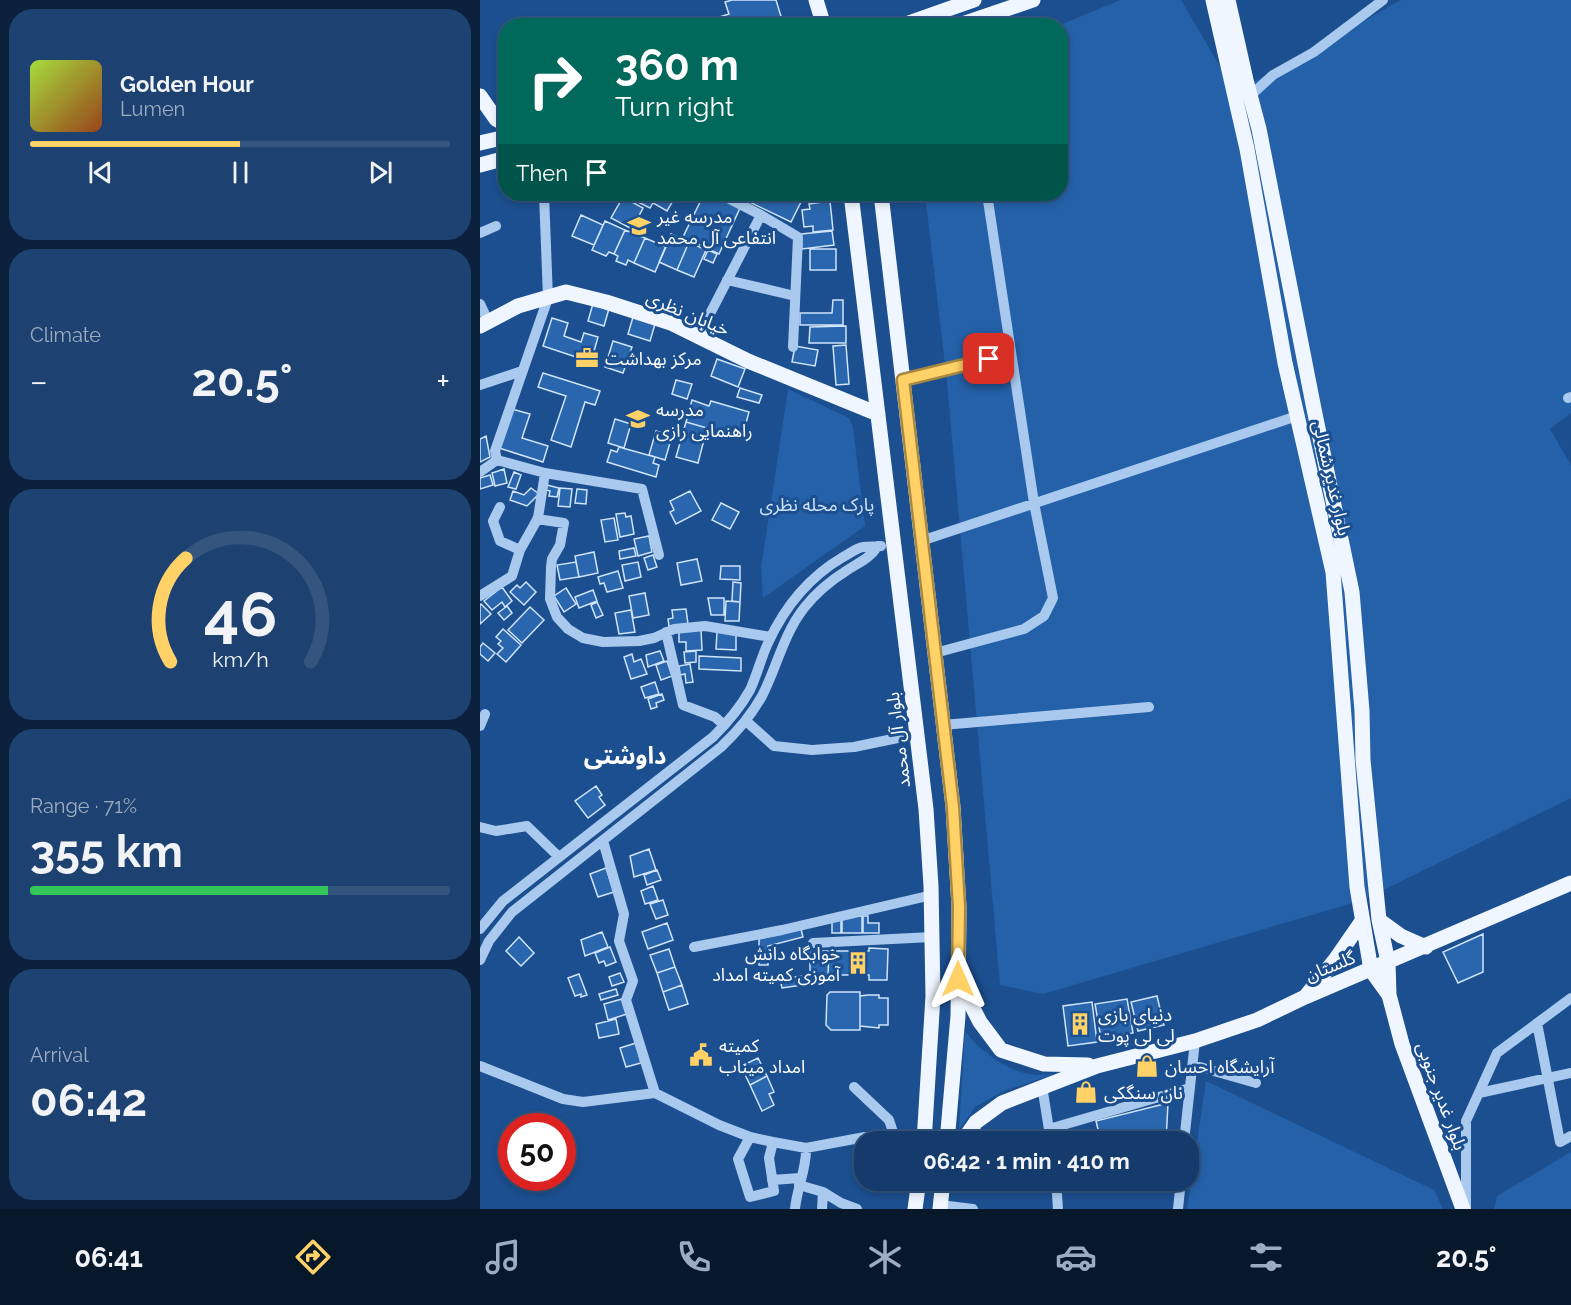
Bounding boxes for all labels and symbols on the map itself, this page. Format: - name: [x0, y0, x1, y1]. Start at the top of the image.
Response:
- place label: مدرسه غیر انتفاعی آل محمد: [656, 206, 776, 249]
- school or university icon: مدرسه غیر انتفاعی آل محمد: [626, 213, 652, 239]
- street label: خیابان نظری: [643, 286, 733, 341]
- pin: [963, 333, 1014, 384]
- office icon: مرکز بهداشت: [574, 345, 600, 371]
- place label: مرکز بهداشت: [605, 348, 702, 370]
- place label: مدرسه راهنمایی رازی: [656, 399, 753, 442]
- school or university icon: مدرسه راهنمایی رازی: [625, 406, 651, 432]
- street label: بلوار غدیر شمالی: [1308, 418, 1355, 538]
- park label: پارک محله نظری: [760, 494, 874, 516]
- street label: بلوار آل محمد: [882, 691, 915, 789]
- district label: داوشتی: [584, 741, 666, 770]
- place label: خوابگاه دانش آموزی کمیته امداد: [712, 943, 841, 986]
- street label: گلستان: [1302, 946, 1359, 986]
- position arrow: [926, 947, 990, 1011]
- building icon: خوابگاه دانش آموزی کمیته امداد: [845, 950, 871, 976]
- place label: دنیای بازی لی لی پوت: [1098, 1004, 1175, 1047]
- building icon: دنیای بازی لی لی پوت: [1067, 1011, 1093, 1037]
- place label: کمیته امداد میناب: [719, 1035, 805, 1077]
- street label: بلوار غدیر جنوبی: [1412, 1039, 1471, 1153]
- public building icon: کمیته امداد میناب: [688, 1042, 714, 1068]
- shop icon: آرایشگاه احسان: [1134, 1053, 1160, 1079]
- place label: آرایشگاه احسان: [1165, 1056, 1275, 1078]
- shop icon: نان سنگکی: [1073, 1079, 1099, 1105]
- place label: نان سنگکی: [1104, 1082, 1183, 1104]
- speed limit sign: 50: [498, 1113, 576, 1191]

